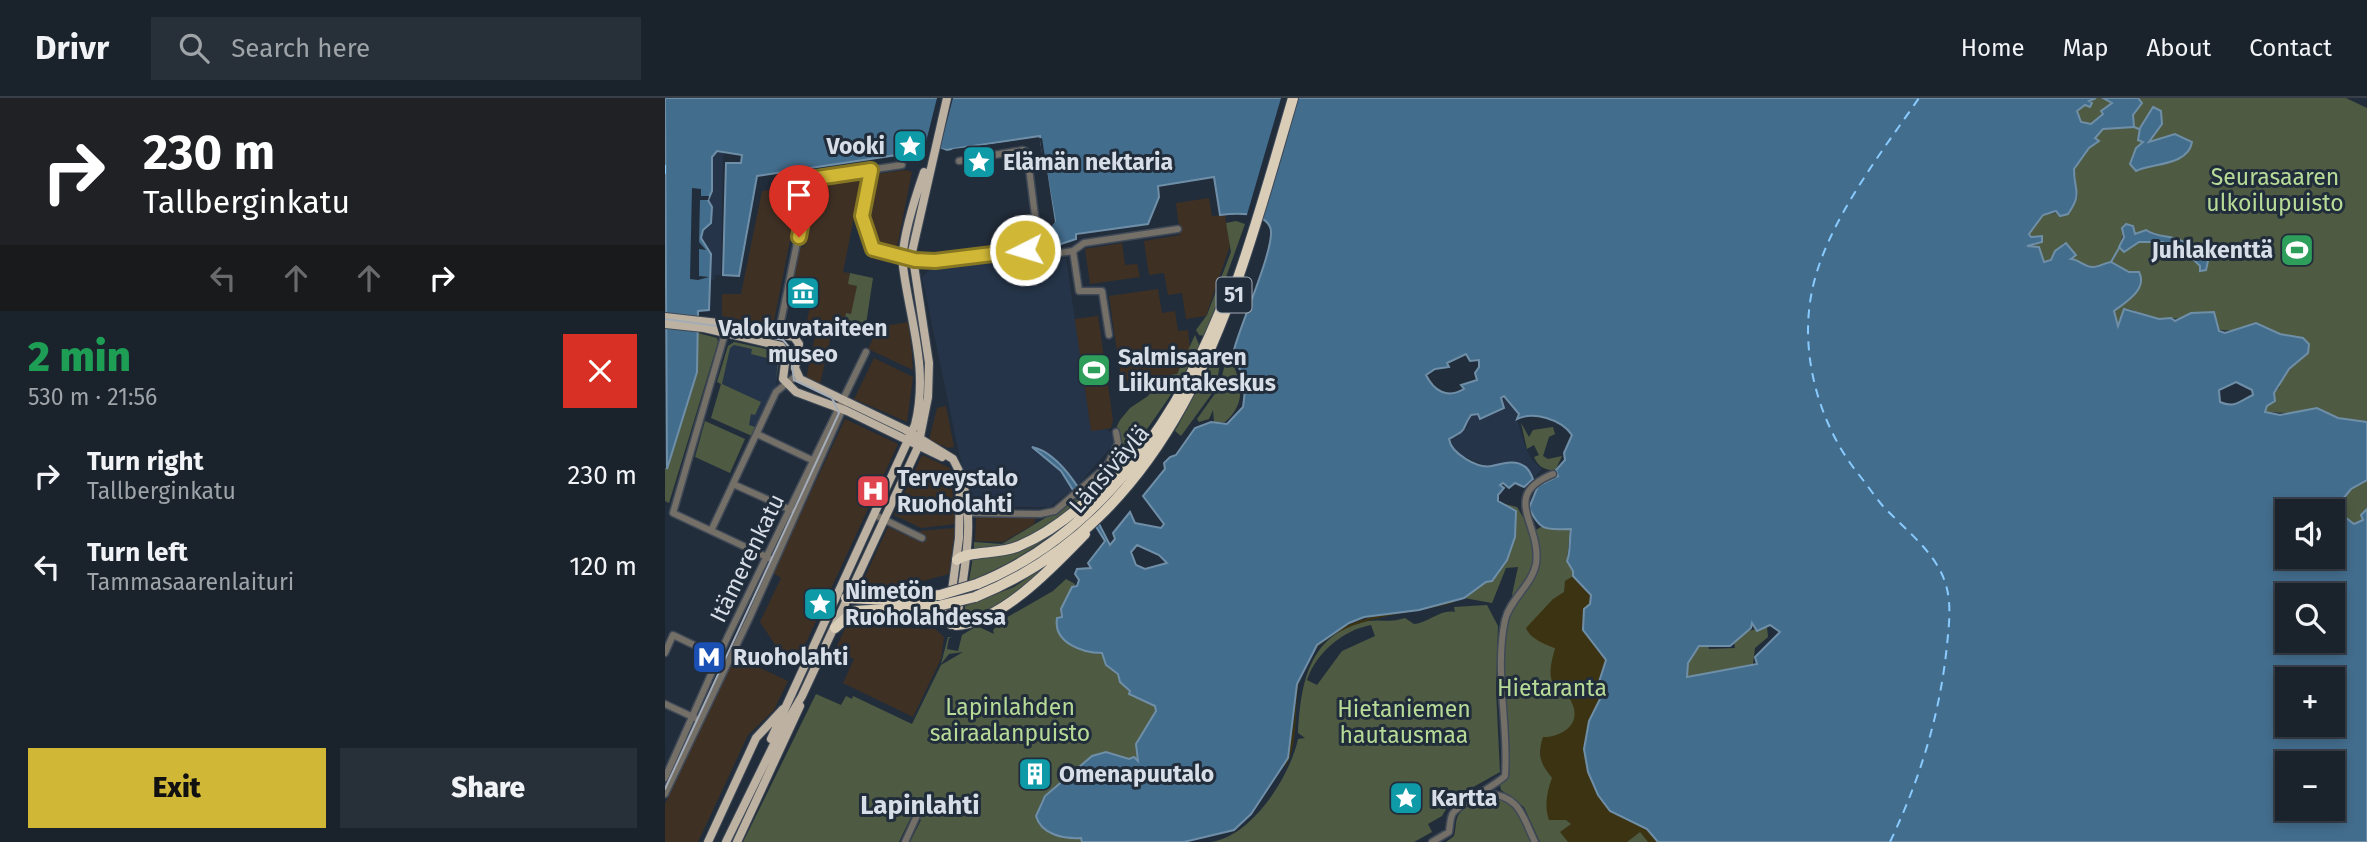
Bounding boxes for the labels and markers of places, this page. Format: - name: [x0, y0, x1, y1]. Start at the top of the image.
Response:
- place icon: Vooki: [891, 127, 929, 165]
- place label: Vooki: [825, 132, 885, 160]
- place icon: Elämän nektaria: [960, 143, 998, 181]
- place label: Elämän nektaria: [1003, 148, 1173, 176]
- pin: [769, 165, 829, 237]
- sports icon: Juhlakenttä: [2278, 231, 2316, 269]
- place label: Juhlakenttä: [2151, 236, 2273, 264]
- museum icon: Valokuvataiteen museo: [784, 274, 822, 312]
- place label: Valokuvataiteen museo: [717, 314, 888, 368]
- place label: Salmisaaren Liikuntakeskus: [1118, 343, 1276, 397]
- sports icon: Salmisaaren Liikuntakeskus: [1075, 351, 1113, 389]
- place label: Terveystalo Ruoholahti: [897, 464, 1018, 518]
- hospital icon: Terveystalo Ruoholahti: [854, 472, 892, 510]
- place label: Nimetön Ruoholahdessa: [845, 577, 1006, 631]
- place icon: Nimetön Ruoholahdessa: [801, 585, 839, 623]
- metro station icon: Ruoholahti: [690, 638, 728, 676]
- place label: Ruoholahti: [733, 643, 848, 671]
- building icon: Omenapuutalo: [1016, 755, 1054, 793]
- place label: Omenapuutalo: [1059, 760, 1214, 788]
- place icon: Kartta: [1387, 779, 1425, 817]
- place label: Kartta: [1431, 784, 1497, 812]

